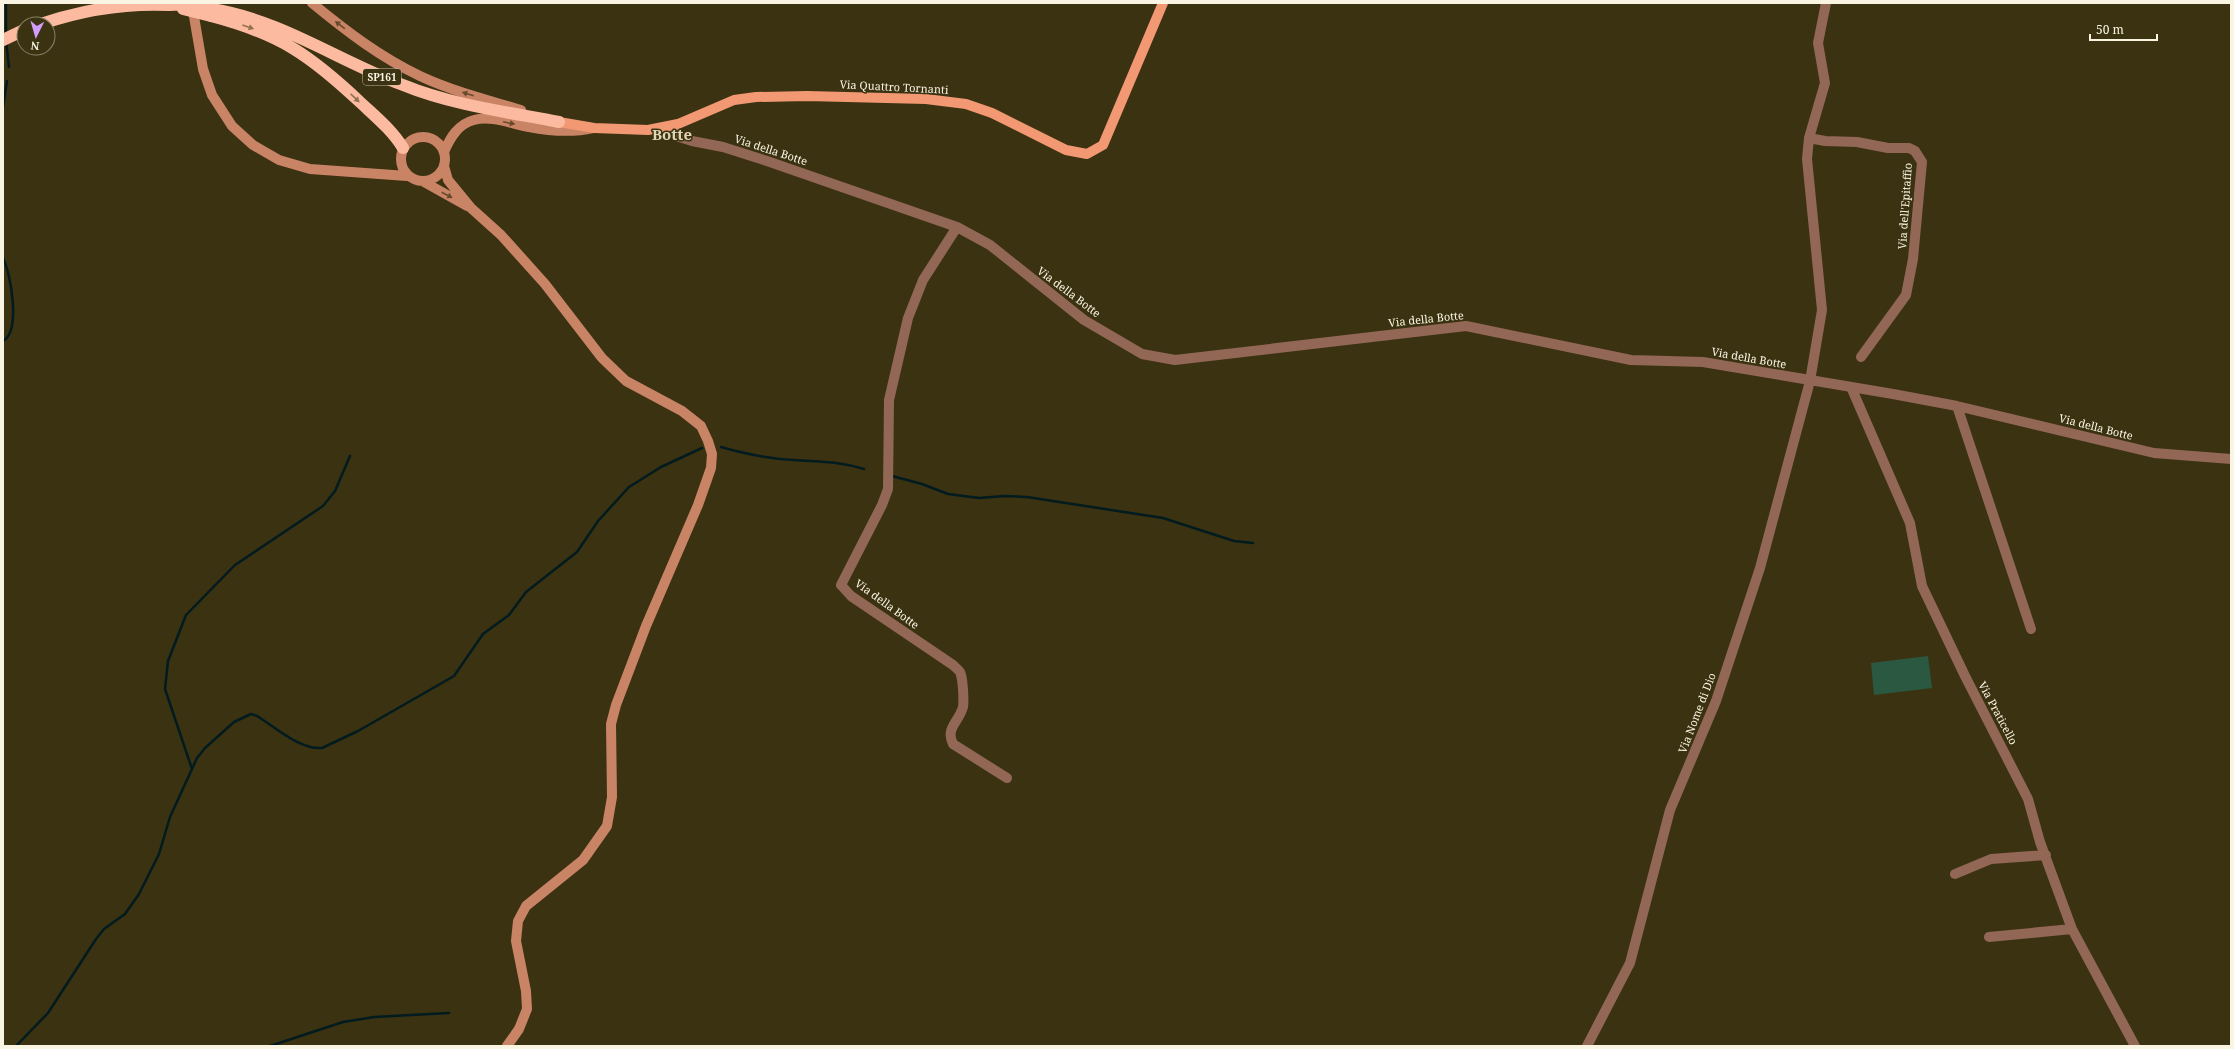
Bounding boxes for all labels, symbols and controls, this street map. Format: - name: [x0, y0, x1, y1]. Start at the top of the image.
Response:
- north arrow: [16, 16, 56, 56]
- scale bar: [2090, 16, 2157, 42]
- one-way arrow: [334, 21, 345, 29]
- text: 50 m: [2096, 21, 2124, 38]
- one-way arrow: [242, 24, 254, 30]
- text: N: [30, 39, 40, 54]
- road number: SP161: [363, 69, 401, 85]
- street label: Via Quattro Tornanti: [839, 76, 949, 97]
- one-way arrow: [462, 91, 474, 97]
- one-way arrow: [350, 93, 360, 102]
- one-way arrow: [502, 120, 515, 126]
- district label: Botte: [652, 124, 692, 144]
- street label: Via della Botte: [733, 131, 810, 168]
- street label: Via dell'Epitaffio: [1894, 162, 1915, 250]
- one-way arrow: [441, 192, 453, 199]
- street label: Via della Botte: [1035, 263, 1104, 320]
- street label: Via della Botte: [1388, 307, 1464, 330]
- street label: Via della Botte: [1711, 344, 1788, 371]
- street label: Via della Botte: [2058, 410, 2135, 443]
- street label: Via della Botte: [852, 575, 922, 632]
- street label: Via Nome di Dio: [1674, 671, 1719, 755]
- street label: Via Praticello: [1975, 678, 2021, 747]

